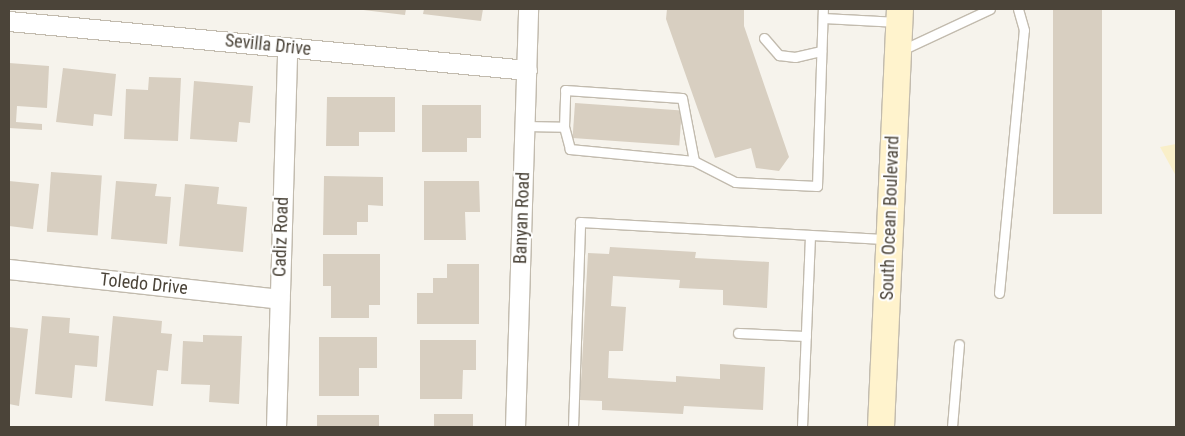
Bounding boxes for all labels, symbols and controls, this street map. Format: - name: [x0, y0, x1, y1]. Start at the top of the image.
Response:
- street label: Sevilla Drive: [224, 30, 312, 60]
- street label: South Ocean Boulevard: [876, 135, 904, 301]
- street label: Banyan Road: [510, 172, 534, 264]
- street label: Cadiz Road: [269, 197, 293, 277]
- street label: Toledo Drive: [99, 269, 189, 299]

